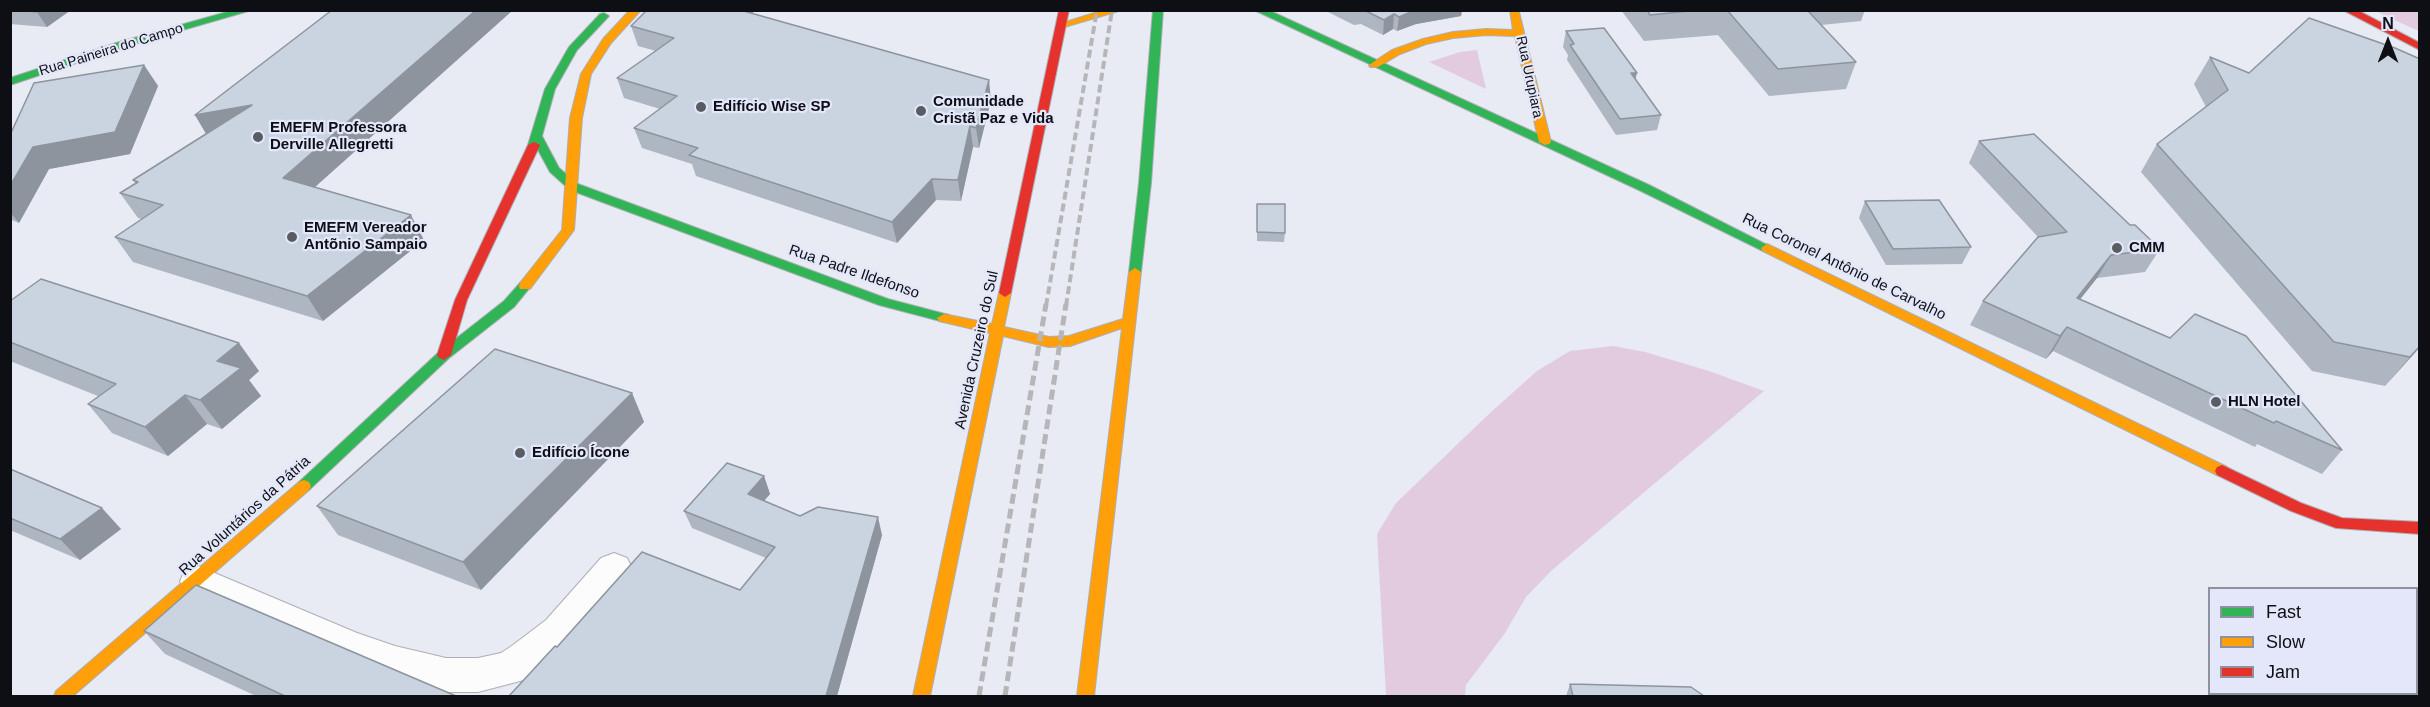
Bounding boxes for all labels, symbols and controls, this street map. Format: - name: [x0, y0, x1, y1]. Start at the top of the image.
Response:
- north arrow: [2358, 12, 2418, 72]
- text: N: [2382, 15, 2394, 32]
- street label: Rua Paineira do Campo: [37, 20, 185, 80]
- street label: Rua Urupiara: [1512, 35, 1546, 119]
- place label: Comunidade Cristã Paz e Vida: [933, 93, 1054, 128]
- place label: Edifício Wise SP: [713, 98, 830, 116]
- marker: Edifício Wise SP: [694, 100, 708, 114]
- marker: Comunidade Cristã Paz e Vida: [914, 104, 928, 118]
- place label: EMEFM Professora Derville Allegretti: [270, 119, 407, 154]
- marker: EMEFM Professora Derville Allegretti: [251, 130, 265, 144]
- street label: Rua Coronel Antônio de Carvalho: [1739, 210, 1949, 324]
- place label: EMEFM Vereador Antõnio Sampaio: [304, 219, 427, 254]
- marker: EMEFM Vereador Antõnio Sampaio: [285, 230, 299, 244]
- place label: CMM: [2129, 239, 2165, 257]
- street label: Rua Padre Ildefonso: [786, 241, 922, 303]
- marker: CMM: [2110, 241, 2124, 255]
- street label: Avenida Cruzeiro do Sul: [951, 269, 1003, 431]
- place label: HLN Hotel: [2228, 393, 2300, 411]
- marker: HLN Hotel: [2209, 395, 2223, 409]
- place label: Edifício Ícone: [532, 444, 630, 462]
- marker: Edifício Ícone: [513, 446, 527, 460]
- street label: Rua Voluntários da Pátria: [176, 452, 314, 580]
- legend: [2208, 587, 2418, 695]
- text: Fast: [2266, 602, 2301, 622]
- text: Slow: [2266, 632, 2305, 652]
- text: Jam: [2266, 662, 2300, 682]

